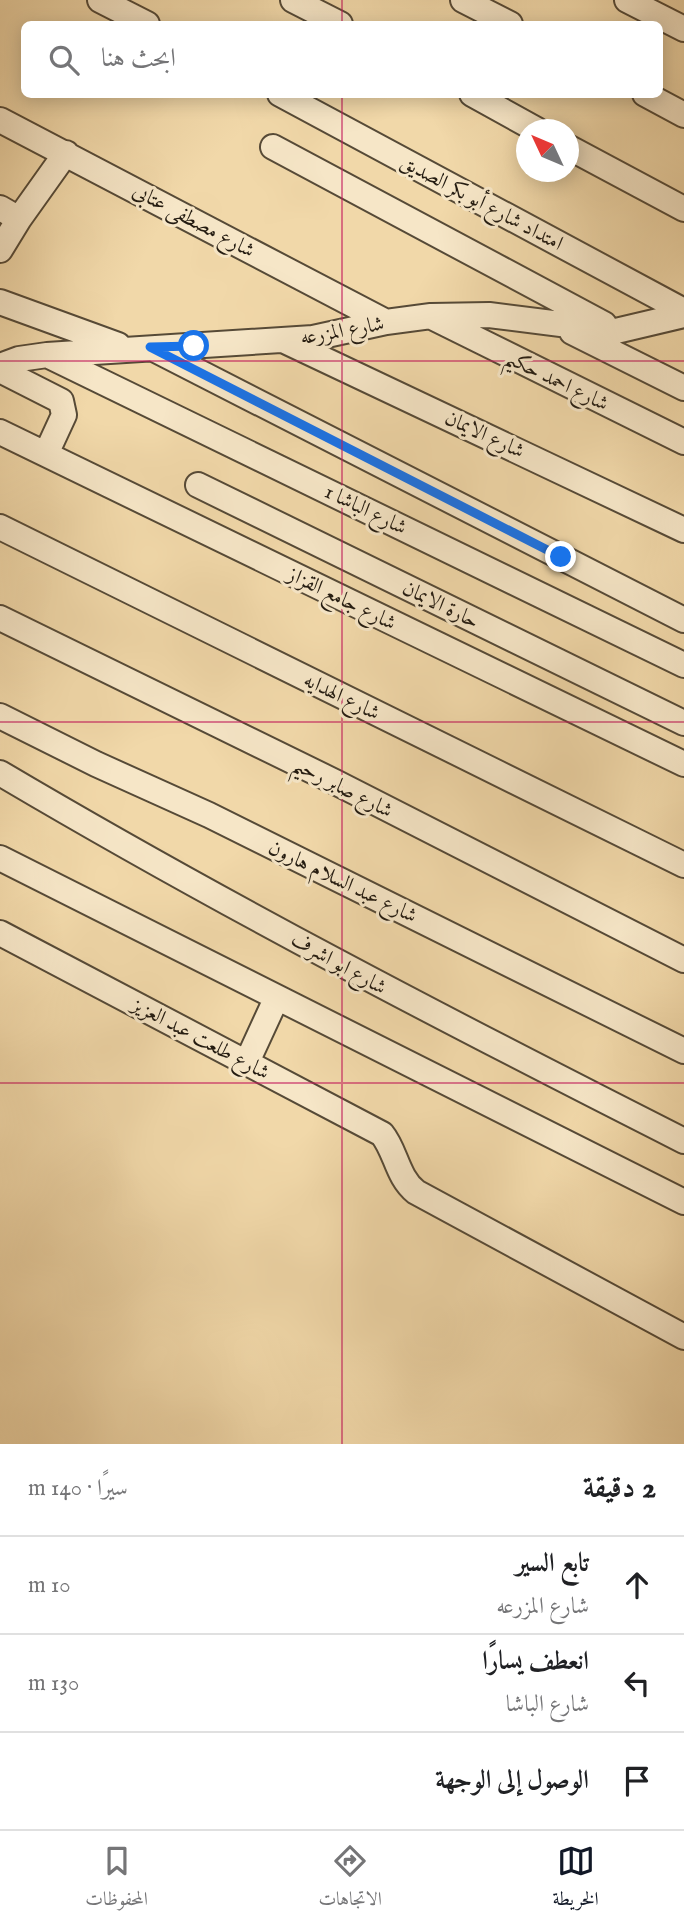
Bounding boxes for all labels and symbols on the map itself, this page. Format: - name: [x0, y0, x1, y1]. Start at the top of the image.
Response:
- north arrow: [516, 119, 579, 182]
- street label: امتداد شارع أبو بكر الصديق: [394, 146, 569, 260]
- street label: شارع مصطفى عتابى: [126, 178, 259, 268]
- street label: شارع المزرعه: [298, 311, 387, 355]
- route start: [178, 330, 209, 361]
- street label: شارع احمد حكيم: [497, 345, 613, 423]
- street label: شارع الايمان: [439, 405, 529, 468]
- street label: شارع الباشا 1: [318, 479, 411, 545]
- route end: [545, 541, 576, 572]
- street label: شارع جامع القزاز: [279, 560, 400, 641]
- street label: حارة الايمان: [397, 575, 483, 636]
- street label: شارع الهدايه: [297, 667, 384, 730]
- street label: شارع صابر رحيم: [285, 752, 397, 830]
- street label: شارع عبد السلام هارون: [262, 835, 421, 933]
- street label: شارع ابو اشرف: [284, 927, 391, 1004]
- street label: شارع طلعت عبد العزيز: [124, 991, 274, 1090]

